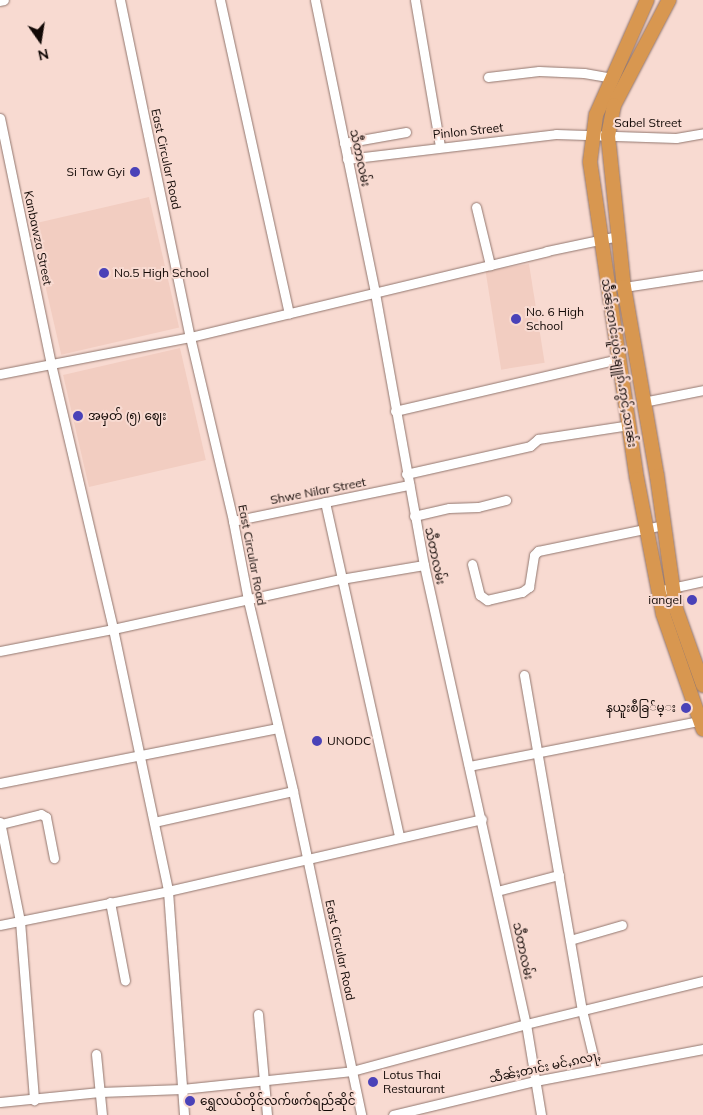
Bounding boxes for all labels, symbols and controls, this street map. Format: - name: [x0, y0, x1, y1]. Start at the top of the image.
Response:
- north arrow: [15, 15, 65, 65]
- text: N: [36, 45, 51, 65]
- street label: East Circular Road: [148, 107, 184, 211]
- street label: Sabel Street: [614, 116, 682, 130]
- street label: Pinlon Street: [432, 120, 504, 142]
- street label: သီတာလမ်း: [347, 128, 373, 188]
- place label: Si Taw Gyi: [67, 165, 125, 179]
- marker: Si Taw Gyi: [129, 166, 141, 178]
- street label: Kanbawza Street: [21, 189, 55, 287]
- place label: No.5 High School: [114, 266, 209, 280]
- marker: No.5 High School: [98, 267, 110, 279]
- street label: သဵႅၼ်ႈတၢင်းပူဝ်ႇၶျူၵ်ႉဢွင်ႇသၢၼ်း: [599, 278, 639, 448]
- place label: No. 6 High School: [526, 305, 584, 333]
- marker: No. 6 High School: [510, 313, 522, 325]
- place label: အမှတ် (၅) ဈေး: [88, 409, 166, 423]
- marker: အမှတ် (၅) ဈေး: [72, 410, 84, 422]
- street label: Shwe Nilar Street: [269, 475, 367, 507]
- street label: East Circular Road: [235, 503, 269, 607]
- street label: သီတာလမ်း: [422, 526, 448, 586]
- place label: iangel: [648, 593, 682, 607]
- marker: iangel: [686, 594, 698, 606]
- place label: နယူးစီခြ်မ္း: [606, 701, 676, 715]
- marker: နယူးစီခြ်မ္း: [680, 702, 692, 714]
- place label: UNODC: [327, 734, 371, 748]
- marker: UNODC: [311, 735, 323, 747]
- street label: East Circular Road: [322, 898, 358, 1002]
- street label: သီတာလမ်း: [510, 921, 536, 981]
- street label: သဵၼ်ႈတၢင်း မင်ႇၵလႃႇ: [488, 1048, 602, 1086]
- place label: Lotus Thai Restaurant: [383, 1068, 445, 1096]
- marker: Lotus Thai Restaurant: [367, 1076, 379, 1088]
- place label: ရွှေလယ်တိုင်လက်ဖက်ရည်ဆိုင်: [200, 1094, 355, 1108]
- marker: ရွှေလယ်တိုင်လက်ဖက်ရည်ဆိုင်: [184, 1095, 196, 1107]

